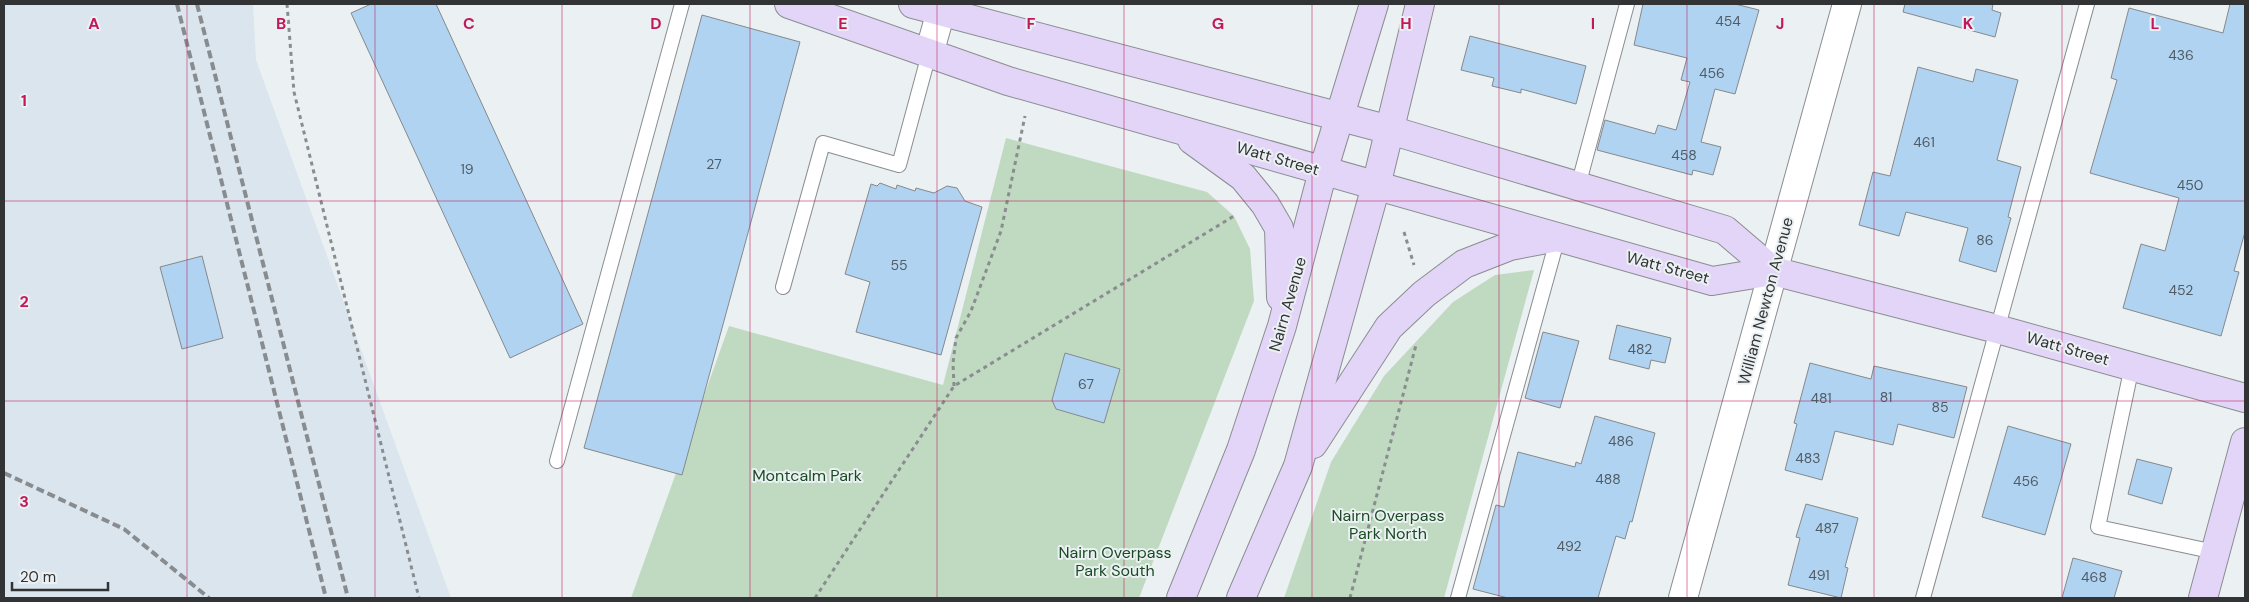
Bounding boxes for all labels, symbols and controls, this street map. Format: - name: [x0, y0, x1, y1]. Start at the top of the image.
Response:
- house number: 454: [1715, 12, 1741, 30]
- text: A: [88, 13, 100, 34]
- text: B: [276, 13, 286, 34]
- text: C: [463, 13, 475, 34]
- text: D: [650, 13, 662, 34]
- text: E: [838, 13, 848, 34]
- text: F: [1027, 13, 1036, 34]
- text: G: [1212, 13, 1224, 34]
- text: H: [1400, 13, 1412, 34]
- text: I: [1591, 13, 1595, 34]
- text: J: [1776, 13, 1784, 34]
- text: K: [1963, 13, 1974, 34]
- text: L: [2151, 13, 2160, 34]
- house number: 436: [2168, 46, 2194, 64]
- house number: 456: [1699, 64, 1725, 82]
- text: 1: [21, 90, 27, 111]
- house number: 461: [1913, 133, 1935, 151]
- street label: Watt Street: [1234, 137, 1322, 180]
- house number: 458: [1671, 146, 1697, 164]
- house number: 27: [706, 155, 722, 173]
- house number: 19: [460, 160, 474, 178]
- house number: 450: [2177, 176, 2203, 194]
- street label: William Newton Avenue: [1733, 215, 1798, 387]
- house number: 86: [1976, 231, 1994, 249]
- street label: Watt Street: [1624, 246, 1712, 289]
- street label: Nairn Avenue: [1264, 254, 1311, 354]
- house number: 55: [890, 256, 908, 274]
- house number: 452: [2169, 281, 2193, 299]
- text: 2: [19, 291, 29, 312]
- street label: Watt Street: [2024, 327, 2112, 370]
- house number: 482: [1628, 340, 1652, 358]
- house number: 67: [1078, 375, 1094, 393]
- house number: 81: [1880, 388, 1892, 406]
- house number: 481: [1810, 389, 1832, 407]
- house number: 85: [1931, 398, 1949, 416]
- house number: 486: [1608, 432, 1634, 450]
- house number: 483: [1795, 449, 1821, 467]
- park label: Montcalm Park: [752, 465, 862, 486]
- house number: 488: [1595, 470, 1621, 488]
- house number: 456: [2013, 472, 2039, 490]
- text: 3: [19, 491, 29, 512]
- park label: Nairn Overpass Park North: [1331, 505, 1445, 544]
- house number: 487: [1815, 519, 1839, 537]
- house number: 492: [1556, 537, 1582, 555]
- park label: Nairn Overpass Park South: [1058, 542, 1172, 581]
- scale bar: [12, 560, 109, 592]
- house number: 491: [1808, 566, 1830, 584]
- text: 20 m: [20, 567, 56, 587]
- house number: 468: [2081, 568, 2107, 586]

